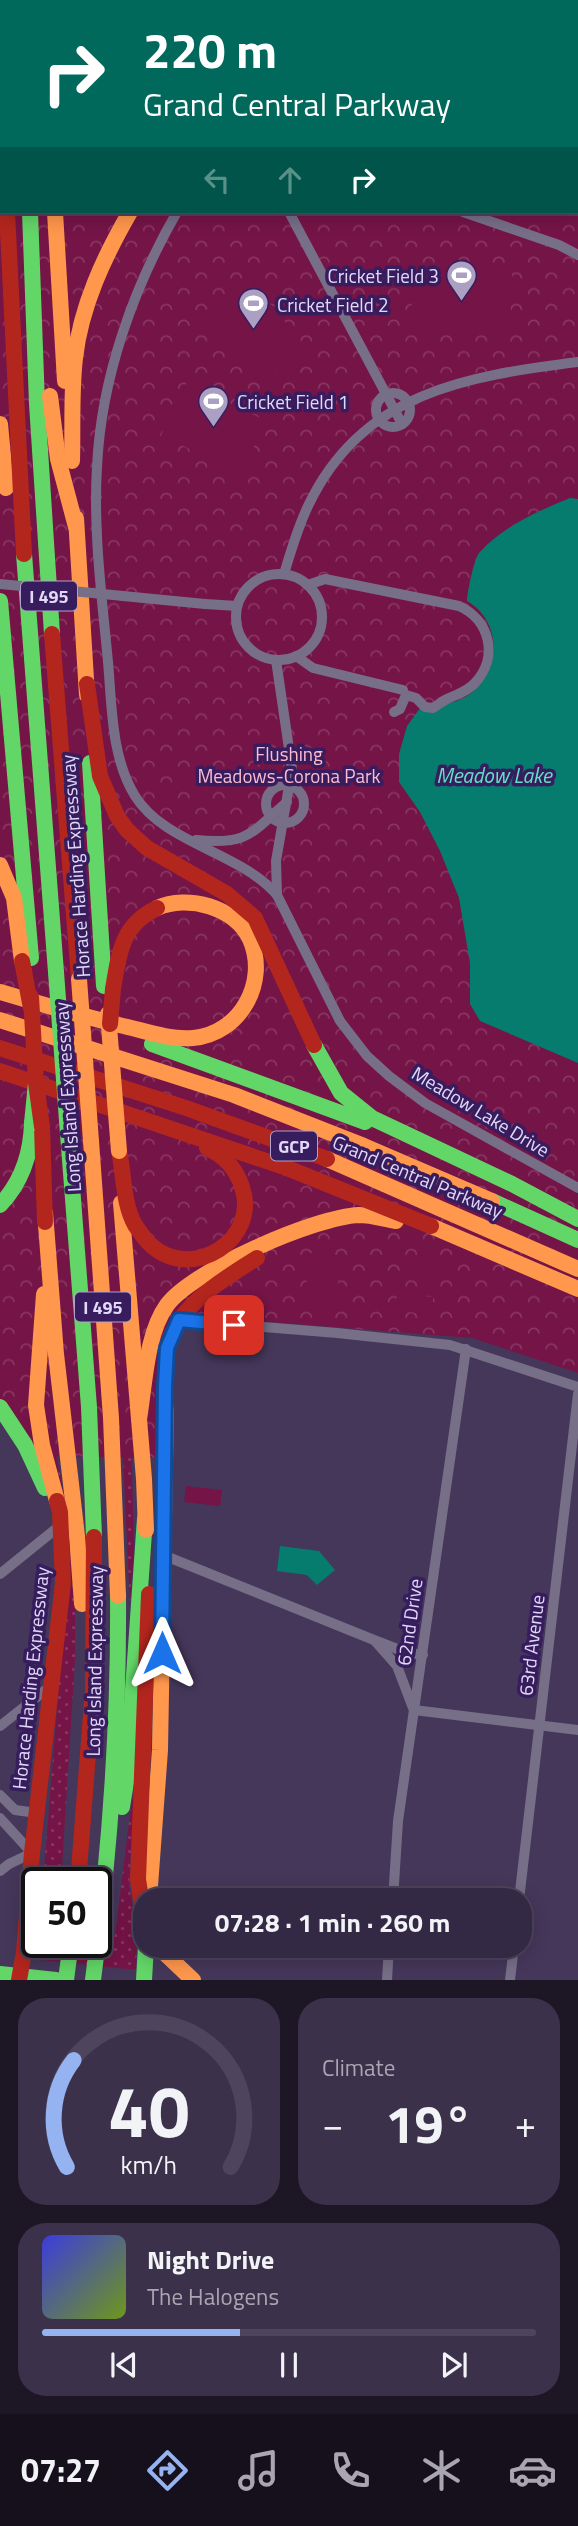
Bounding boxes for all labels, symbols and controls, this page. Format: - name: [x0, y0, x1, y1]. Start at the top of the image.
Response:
- text: 220 m: [143, 12, 277, 87]
- icon: right: [28, 28, 119, 119]
- text: Grand Central Parkway: [143, 80, 451, 128]
- icon: left: [198, 161, 236, 199]
- icon: ahead: [271, 161, 309, 199]
- icon: right: [344, 161, 382, 199]
- sports icon: Cricket Field 3: [445, 258, 479, 302]
- place label: Cricket Field 3: [327, 261, 439, 290]
- sports icon: Cricket Field 2: [237, 287, 271, 331]
- place label: Cricket Field 2: [277, 290, 389, 319]
- sports icon: Cricket Field 1: [197, 384, 231, 428]
- place label: Cricket Field 1: [237, 387, 349, 416]
- road number: I 495: [21, 582, 77, 610]
- park label: Flushing Meadows-Corona Park: [197, 739, 381, 790]
- street label: Horace Harding Expressway: [53, 754, 97, 978]
- water label: Meadow Lake: [436, 759, 553, 791]
- street label: Long Island Expressway: [46, 1001, 88, 1193]
- street label: Meadow Lake Drive: [406, 1058, 556, 1164]
- street label: Grand Central Parkway: [328, 1127, 508, 1225]
- road number: GCP: [271, 1132, 317, 1161]
- road number: I 495: [75, 1292, 131, 1322]
- pin: [204, 1295, 264, 1355]
- icon: arrive: [215, 1306, 253, 1344]
- street label: Horace Harding Expressway: [4, 1565, 56, 1791]
- street label: Long Island Expressway: [78, 1565, 110, 1757]
- street label: 62nd Drive: [389, 1577, 429, 1667]
- street label: 63rd Avenue: [510, 1593, 552, 1697]
- position arrow: [125, 1616, 199, 1690]
- speed limit sign: 50: [21, 1867, 112, 1958]
- text: 07:28 · 1 min · 260 m: [215, 1903, 450, 1942]
- text: Climate: [322, 2050, 395, 2085]
- text: 40: [108, 2056, 190, 2166]
- text: 19°: [385, 2084, 473, 2163]
- text: −: [322, 2095, 343, 2153]
- text: +: [515, 2095, 536, 2153]
- text: km/h: [121, 2146, 177, 2184]
- text: Night Drive: [147, 2240, 274, 2279]
- text: The Halogens: [147, 2279, 279, 2314]
- icon: previous: [105, 2346, 143, 2384]
- icon: pause: [270, 2346, 308, 2384]
- icon: next: [435, 2346, 473, 2384]
- text: 07:27: [21, 2446, 101, 2494]
- icon: directions: [143, 2446, 192, 2495]
- icon: music: [234, 2446, 283, 2495]
- icon: phone: [326, 2446, 375, 2495]
- icon: climate: [417, 2446, 466, 2495]
- icon: car: [508, 2446, 557, 2495]

